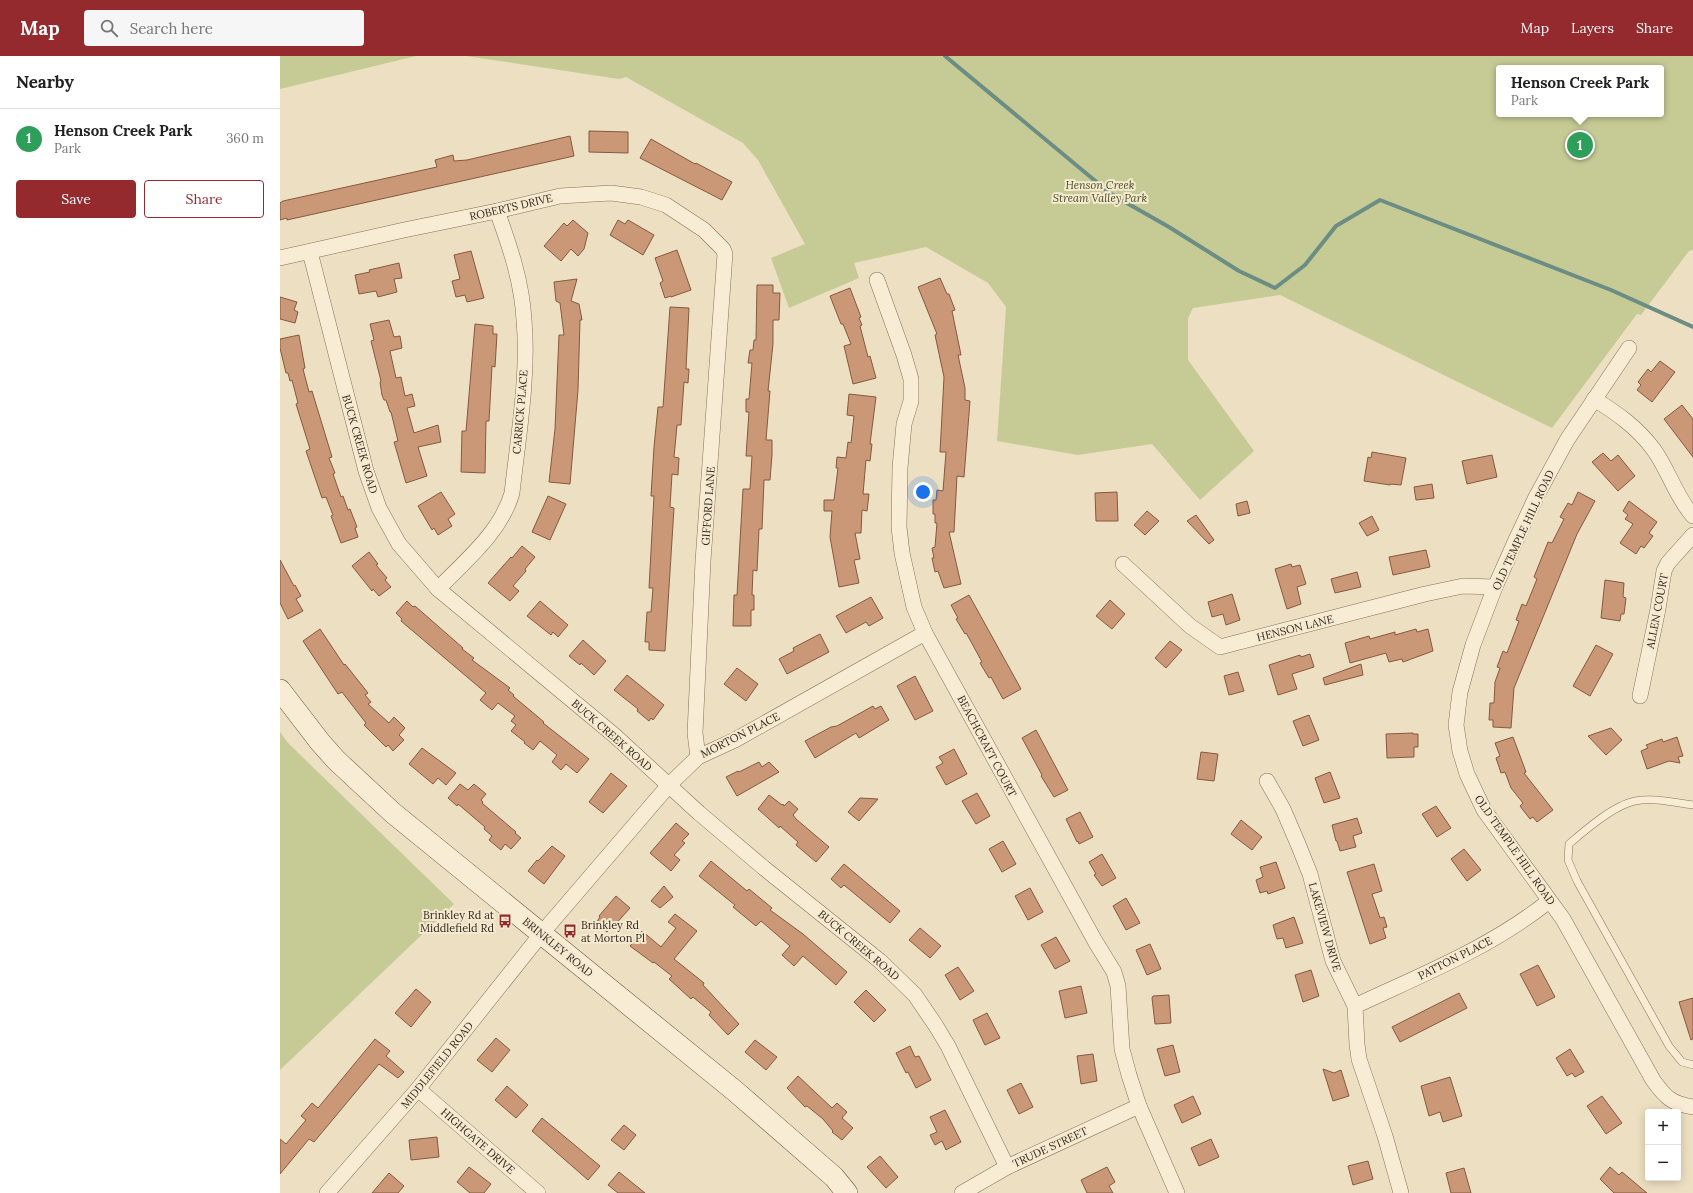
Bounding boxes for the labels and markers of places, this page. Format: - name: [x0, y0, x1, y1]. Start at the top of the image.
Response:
- pin: 1: [1567, 130, 1593, 160]
- place label: Brinkley Rd at Middlefield Rd: [420, 908, 495, 935]
- bus stop icon: Brinkley Rd at Middlefield Rd: [497, 913, 513, 929]
- place label: Brinkley Rd at Morton Pl: [581, 918, 645, 945]
- bus stop icon: Brinkley Rd at Morton Pl: [562, 923, 578, 939]

